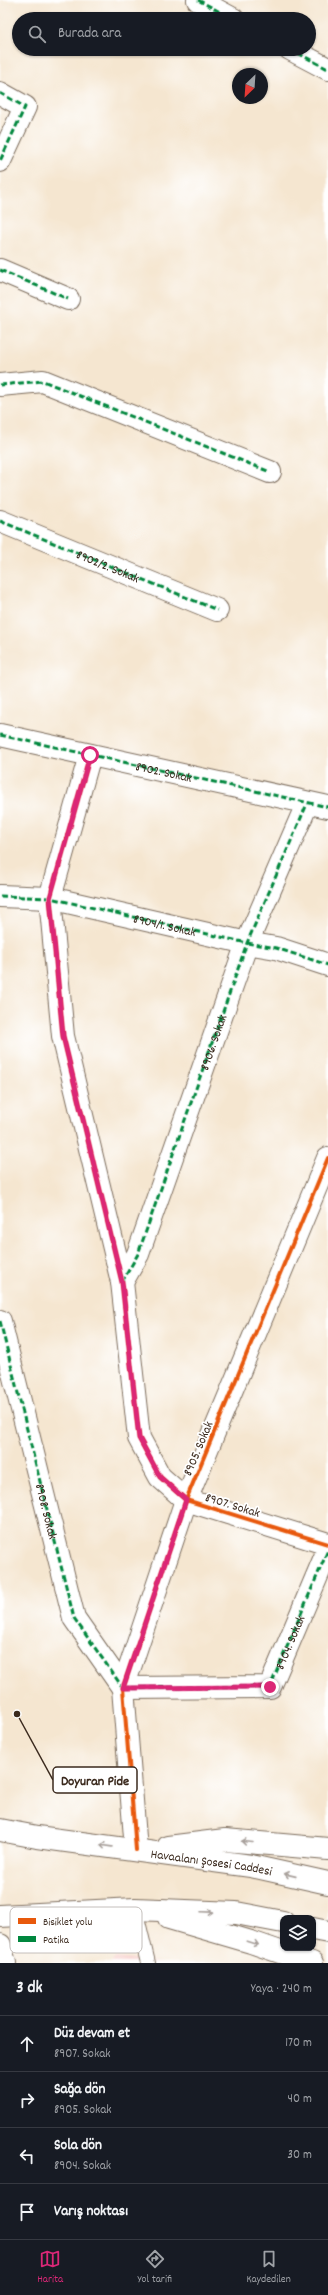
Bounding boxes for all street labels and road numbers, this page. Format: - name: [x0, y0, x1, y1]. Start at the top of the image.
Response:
- street label: 8902/2. Sokak: [73, 546, 142, 589]
- street label: 8902. Sokak: [133, 758, 194, 789]
- street label: 8904/1. Sokak: [131, 910, 198, 943]
- street label: 8906. Sokak: [196, 1012, 233, 1073]
- street label: 8905. Sokak: [179, 1419, 219, 1479]
- street label: 8908. Sokak: [29, 1482, 61, 1542]
- street label: 8907. Sokak: [202, 1489, 262, 1524]
- street label: 8904. Sokak: [272, 1613, 311, 1673]
- street label: Havaalanı Şosesi Caddesi: [149, 1846, 274, 1883]

